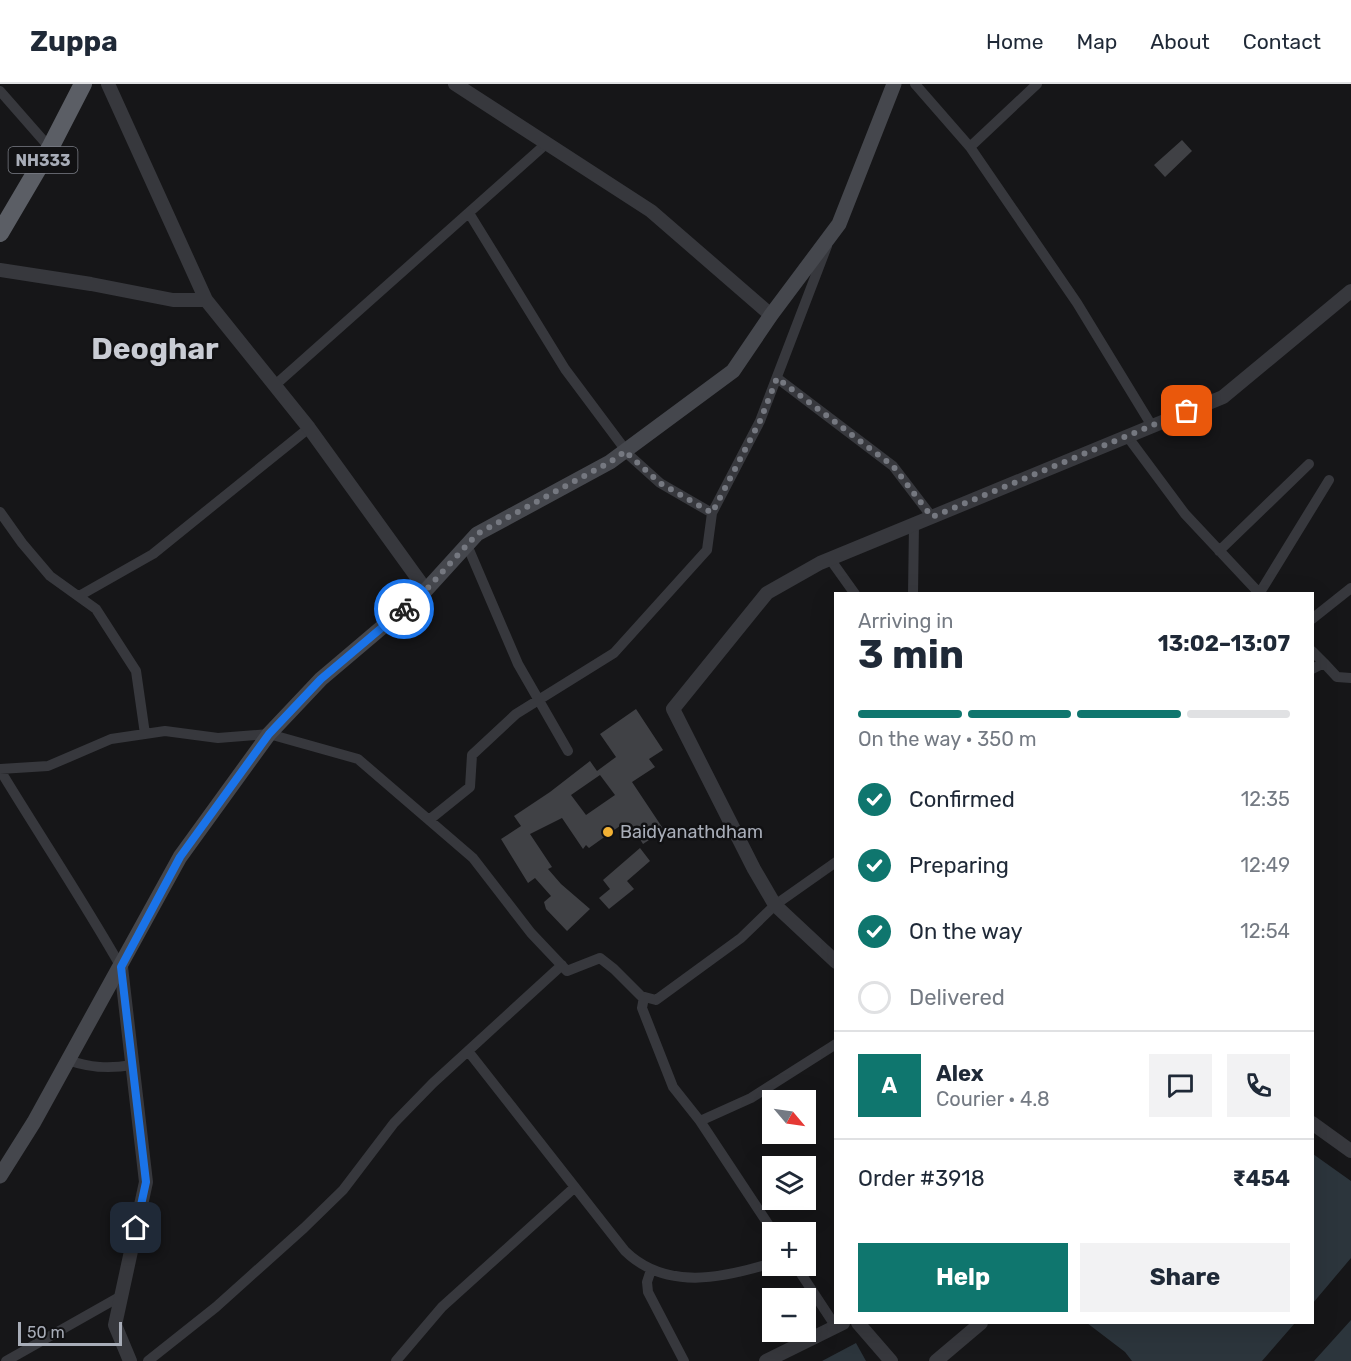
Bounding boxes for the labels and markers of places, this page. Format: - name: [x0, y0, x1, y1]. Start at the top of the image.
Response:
- pin: [1161, 385, 1212, 436]
- place label: Baidyanathdham: [620, 821, 763, 843]
- marker: Baidyanathdham: [601, 825, 615, 839]
- pin: [110, 1202, 161, 1253]

